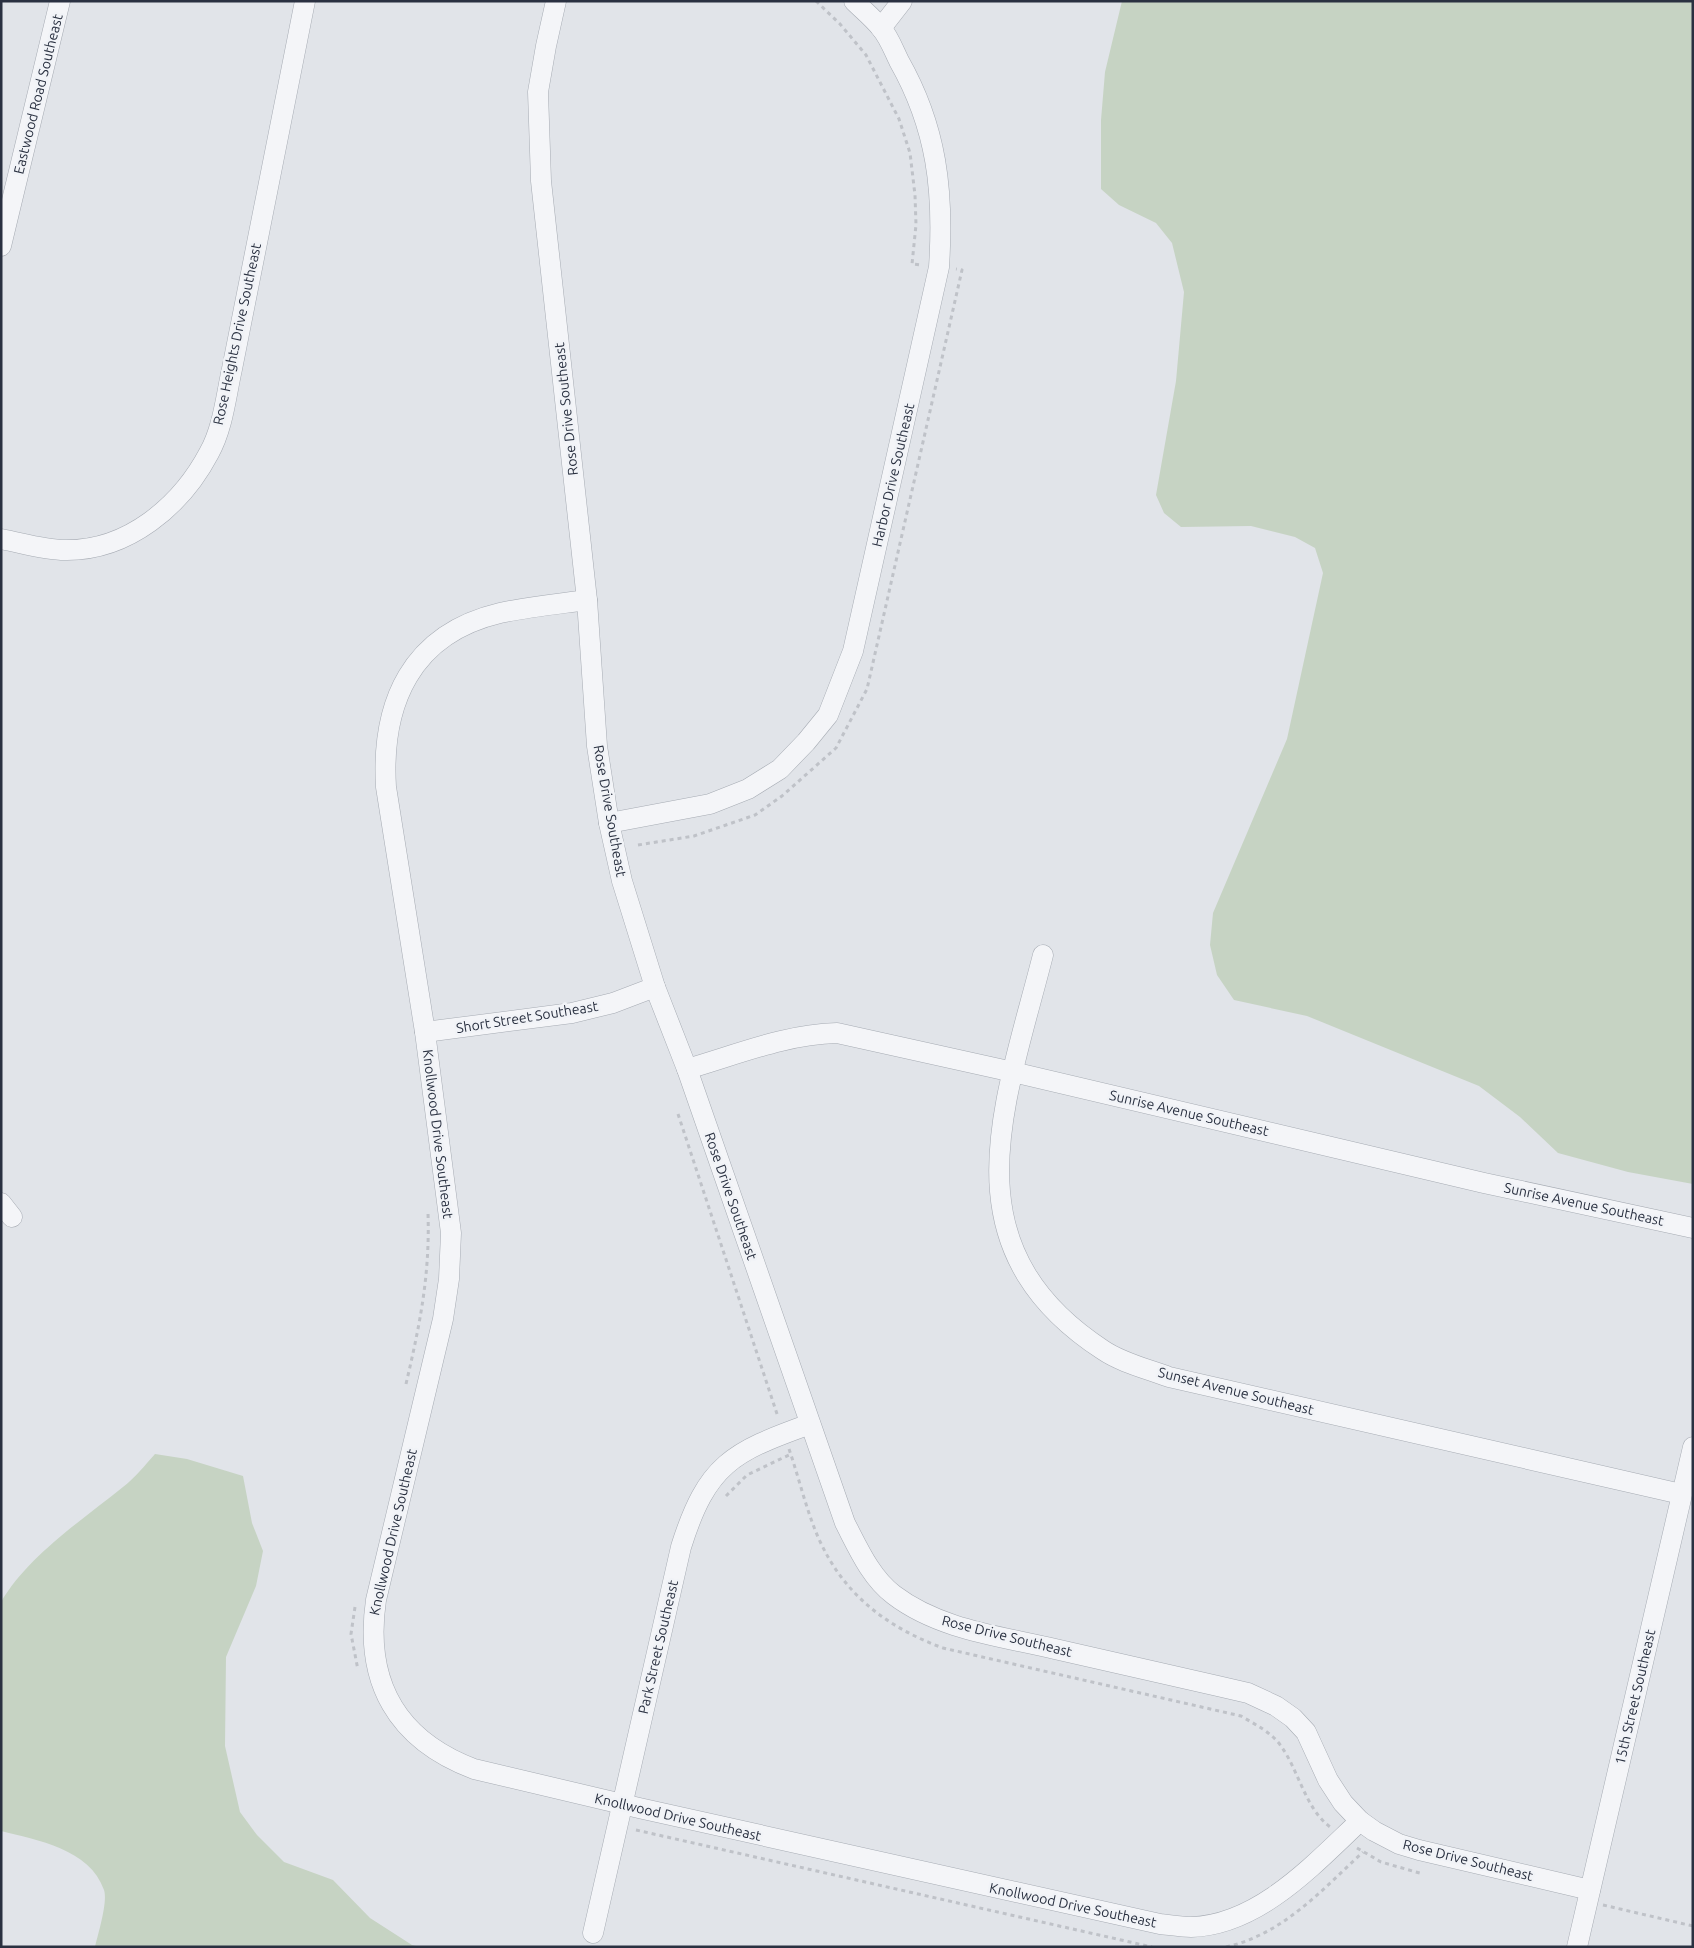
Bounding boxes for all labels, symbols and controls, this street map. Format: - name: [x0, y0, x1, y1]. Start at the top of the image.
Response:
- street label: Eastwood Road Southeast: [10, 12, 66, 176]
- street label: Rose Heights Drive Southeast: [210, 241, 264, 426]
- street label: Rose Drive Southeast: [551, 341, 581, 476]
- street label: Harbor Drive Southeast: [869, 401, 917, 548]
- street label: Rose Drive Southeast: [591, 744, 630, 879]
- street label: Short Street Southeast: [455, 998, 600, 1036]
- street label: Knollwood Drive Southeast: [420, 1048, 456, 1220]
- street label: Sunrise Avenue Southeast: [1108, 1087, 1271, 1139]
- street label: Rose Drive Southeast: [702, 1130, 760, 1262]
- street label: Sunrise Avenue Southeast: [1503, 1179, 1666, 1229]
- street label: Sunset Avenue Southeast: [1157, 1364, 1316, 1418]
- street label: Knollwood Drive Southeast: [366, 1447, 420, 1617]
- street label: Park Street Southeast: [635, 1578, 681, 1715]
- street label: Rose Drive Southeast: [940, 1612, 1074, 1660]
- street label: 15th Street Southeast: [1612, 1627, 1658, 1766]
- street label: Knollwood Drive Southeast: [593, 1790, 763, 1844]
- street label: Rose Drive Southeast: [1401, 1836, 1535, 1884]
- street label: Knollwood Drive Southeast: [988, 1879, 1159, 1931]

